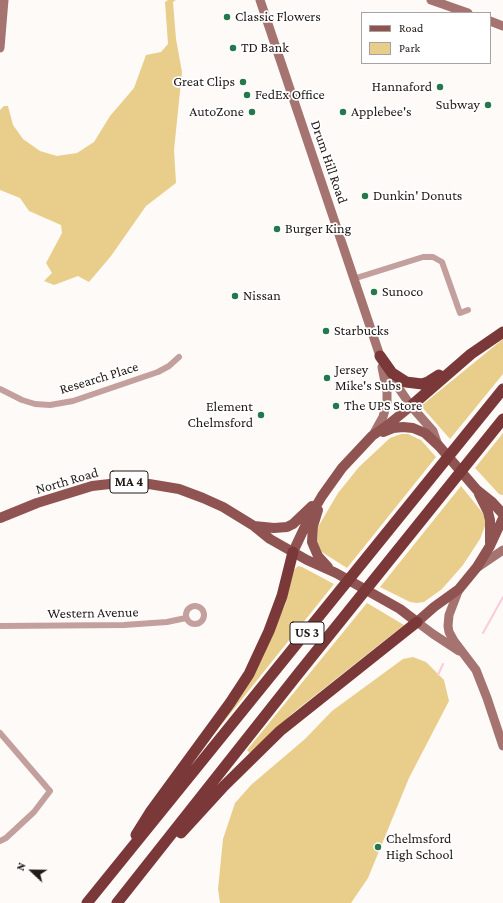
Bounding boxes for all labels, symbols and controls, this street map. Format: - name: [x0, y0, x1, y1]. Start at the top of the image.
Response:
- place label: Classic Flowers: [235, 9, 321, 25]
- marker: Classic Flowers: [222, 12, 232, 22]
- legend: [361, 12, 491, 64]
- text: Road: [399, 21, 423, 35]
- place label: TD Bank: [241, 40, 289, 56]
- text: Park: [399, 41, 420, 55]
- marker: TD Bank: [228, 43, 238, 53]
- place label: Great Clips: [173, 74, 235, 90]
- marker: Great Clips: [238, 77, 248, 87]
- place label: Hannaford: [372, 79, 432, 95]
- marker: Hannaford: [435, 82, 445, 92]
- place label: FedEx Office: [255, 87, 325, 103]
- marker: FedEx Office: [242, 90, 252, 100]
- place label: Subway: [436, 97, 480, 113]
- marker: Subway: [483, 100, 493, 110]
- place label: AutoZone: [189, 104, 244, 120]
- place label: Applebee's: [351, 104, 412, 120]
- marker: AutoZone: [247, 107, 257, 117]
- marker: Applebee's: [338, 107, 348, 117]
- street label: Drum Hill Road: [307, 118, 351, 206]
- place label: Dunkin' Donuts: [373, 188, 462, 204]
- marker: Dunkin' Donuts: [360, 191, 370, 201]
- place label: Burger King: [285, 221, 351, 237]
- marker: Burger King: [272, 224, 282, 234]
- place label: Sunoco: [382, 284, 423, 300]
- marker: Sunoco: [369, 287, 379, 297]
- place label: Nissan: [243, 288, 281, 304]
- marker: Nissan: [230, 291, 240, 301]
- place label: Starbucks: [334, 323, 389, 339]
- marker: Starbucks: [321, 326, 331, 336]
- street label: Research Place: [58, 358, 140, 398]
- place label: Jersey Mike's Subs: [335, 362, 401, 394]
- marker: Jersey Mike's Subs: [322, 373, 332, 383]
- place label: The UPS Store: [344, 398, 422, 414]
- place label: Element Chelmsford: [188, 399, 253, 432]
- marker: The UPS Store: [331, 401, 341, 411]
- marker: Element Chelmsford: [256, 410, 266, 420]
- street label: North Road: [34, 464, 100, 498]
- road number: MA 4: [110, 471, 148, 493]
- street label: Western Avenue: [47, 604, 139, 622]
- road number: US 3: [290, 622, 324, 644]
- place label: Chelmsford High School: [386, 831, 453, 864]
- marker: Chelmsford High School: [373, 842, 383, 852]
- north arrow: [12, 851, 52, 891]
- text: N: [14, 861, 28, 872]

